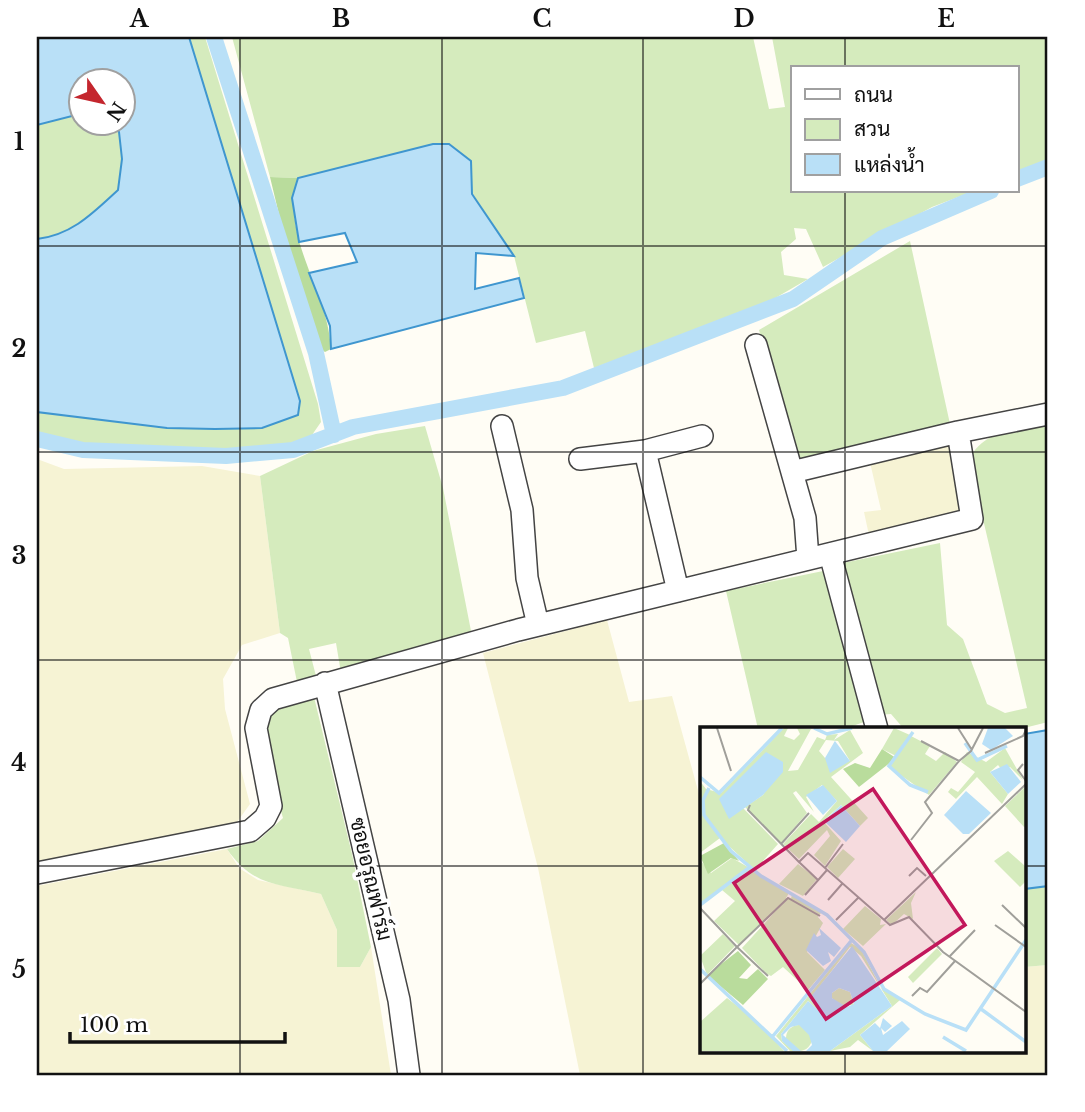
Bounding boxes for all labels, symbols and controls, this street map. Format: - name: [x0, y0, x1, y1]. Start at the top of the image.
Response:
- text: A: [129, 5, 150, 33]
- text: B: [332, 5, 350, 33]
- text: C: [533, 5, 551, 33]
- text: D: [733, 5, 755, 33]
- text: E: [937, 5, 955, 33]
- north arrow: [66, 66, 136, 136]
- legend: [791, 66, 1018, 192]
- text: ถนน: [854, 82, 893, 108]
- text: N: [101, 97, 130, 125]
- text: สวน: [854, 116, 890, 142]
- text: 1: [14, 128, 24, 156]
- text: แหล่งน้ำ: [854, 147, 925, 178]
- text: 2: [12, 335, 26, 363]
- text: 3: [12, 542, 26, 570]
- inset map: [700, 727, 1026, 1052]
- text: 4: [11, 749, 27, 777]
- street label: ซอยอรุณฟาร์ม: [343, 815, 399, 943]
- text: 5: [12, 956, 26, 984]
- scale bar: [70, 1000, 285, 1044]
- text: 100 m: [80, 1012, 148, 1038]

